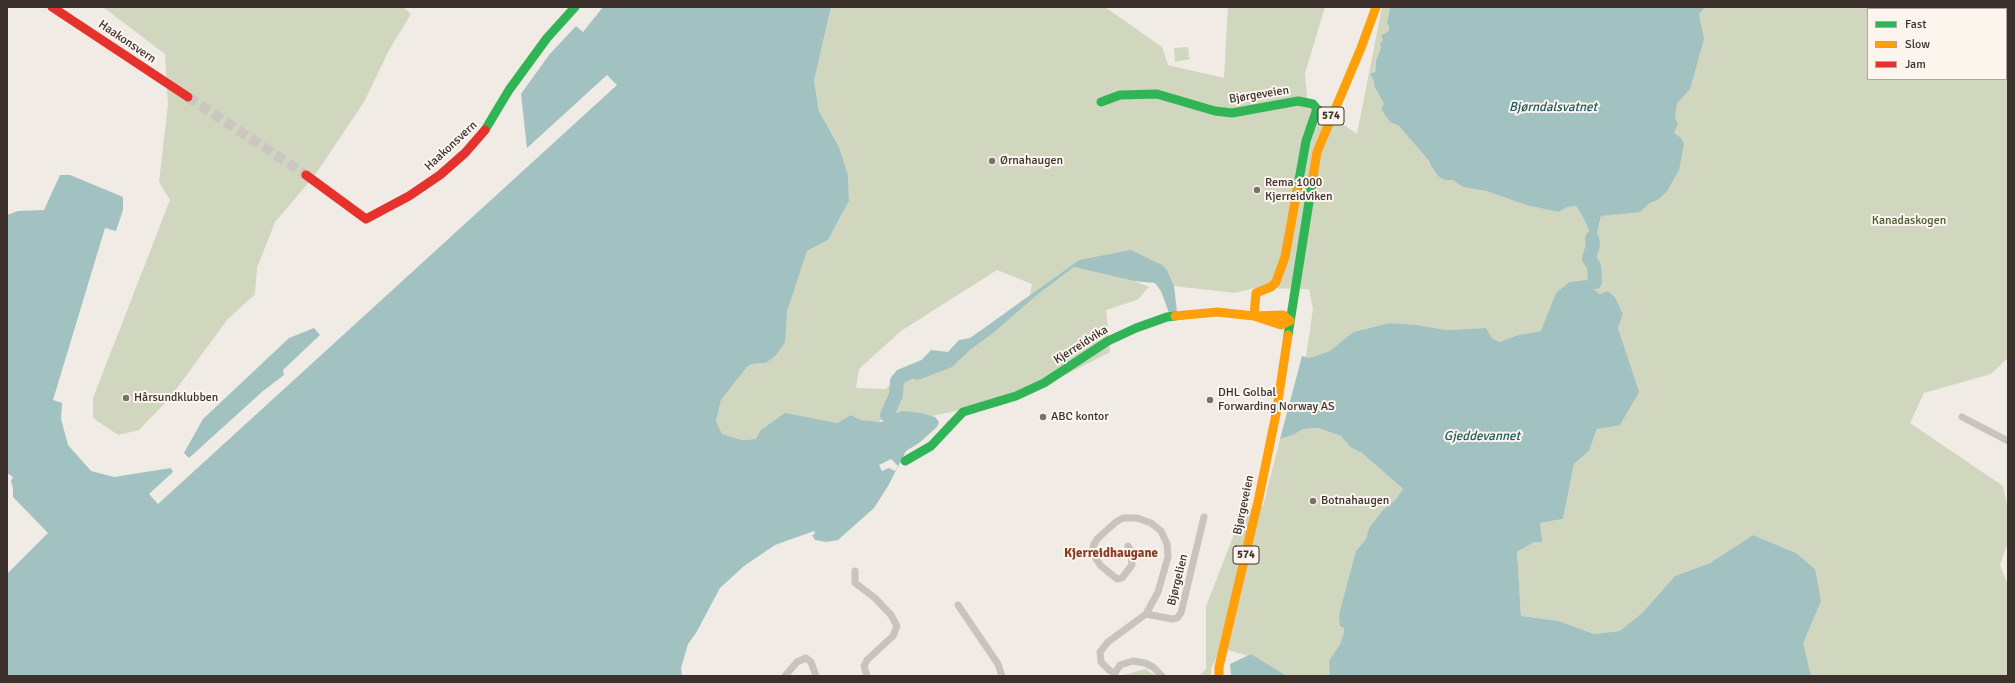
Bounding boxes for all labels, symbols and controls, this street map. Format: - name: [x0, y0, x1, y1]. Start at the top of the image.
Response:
- legend: [1867, 8, 2007, 80]
- street label: Haakonsvern: [95, 17, 159, 67]
- text: Fast: [1905, 17, 1926, 32]
- text: Slow: [1905, 37, 1930, 52]
- text: Jam: [1905, 57, 1926, 72]
- street label: Bjørgeveien: [1228, 83, 1290, 107]
- water label: Bjørndalsvatnet: [1509, 100, 1597, 116]
- road number: 574: [1318, 107, 1344, 125]
- street label: Haakonsvern: [422, 118, 480, 174]
- place label: Ørnahaugen: [1000, 154, 1063, 168]
- marker: Ørnahaugen: [987, 156, 997, 166]
- place label: Rema 1000 Kjerreidviken: [1265, 176, 1333, 204]
- marker: Rema 1000 Kjerreidviken: [1252, 185, 1262, 195]
- park label: Kanadaskogen: [1872, 214, 1946, 228]
- street label: Kjerreidvika: [1051, 323, 1111, 367]
- place label: DHL Golbal Forwarding Norway AS: [1218, 386, 1335, 414]
- place label: Hårsundklubben: [134, 391, 218, 405]
- marker: Hårsundklubben: [121, 393, 131, 403]
- marker: DHL Golbal Forwarding Norway AS: [1205, 395, 1215, 405]
- place label: ABC kontor: [1051, 410, 1109, 424]
- marker: ABC kontor: [1038, 412, 1048, 422]
- water label: Gjeddevannet: [1444, 429, 1520, 445]
- street label: Bjørgeveien: [1231, 474, 1257, 536]
- place label: Botnahaugen: [1321, 494, 1389, 508]
- marker: Botnahaugen: [1308, 496, 1318, 506]
- district label: Kjerreidhaugane: [1064, 546, 1158, 562]
- road number: 574: [1233, 546, 1259, 564]
- street label: Bjørgelien: [1165, 553, 1191, 607]

